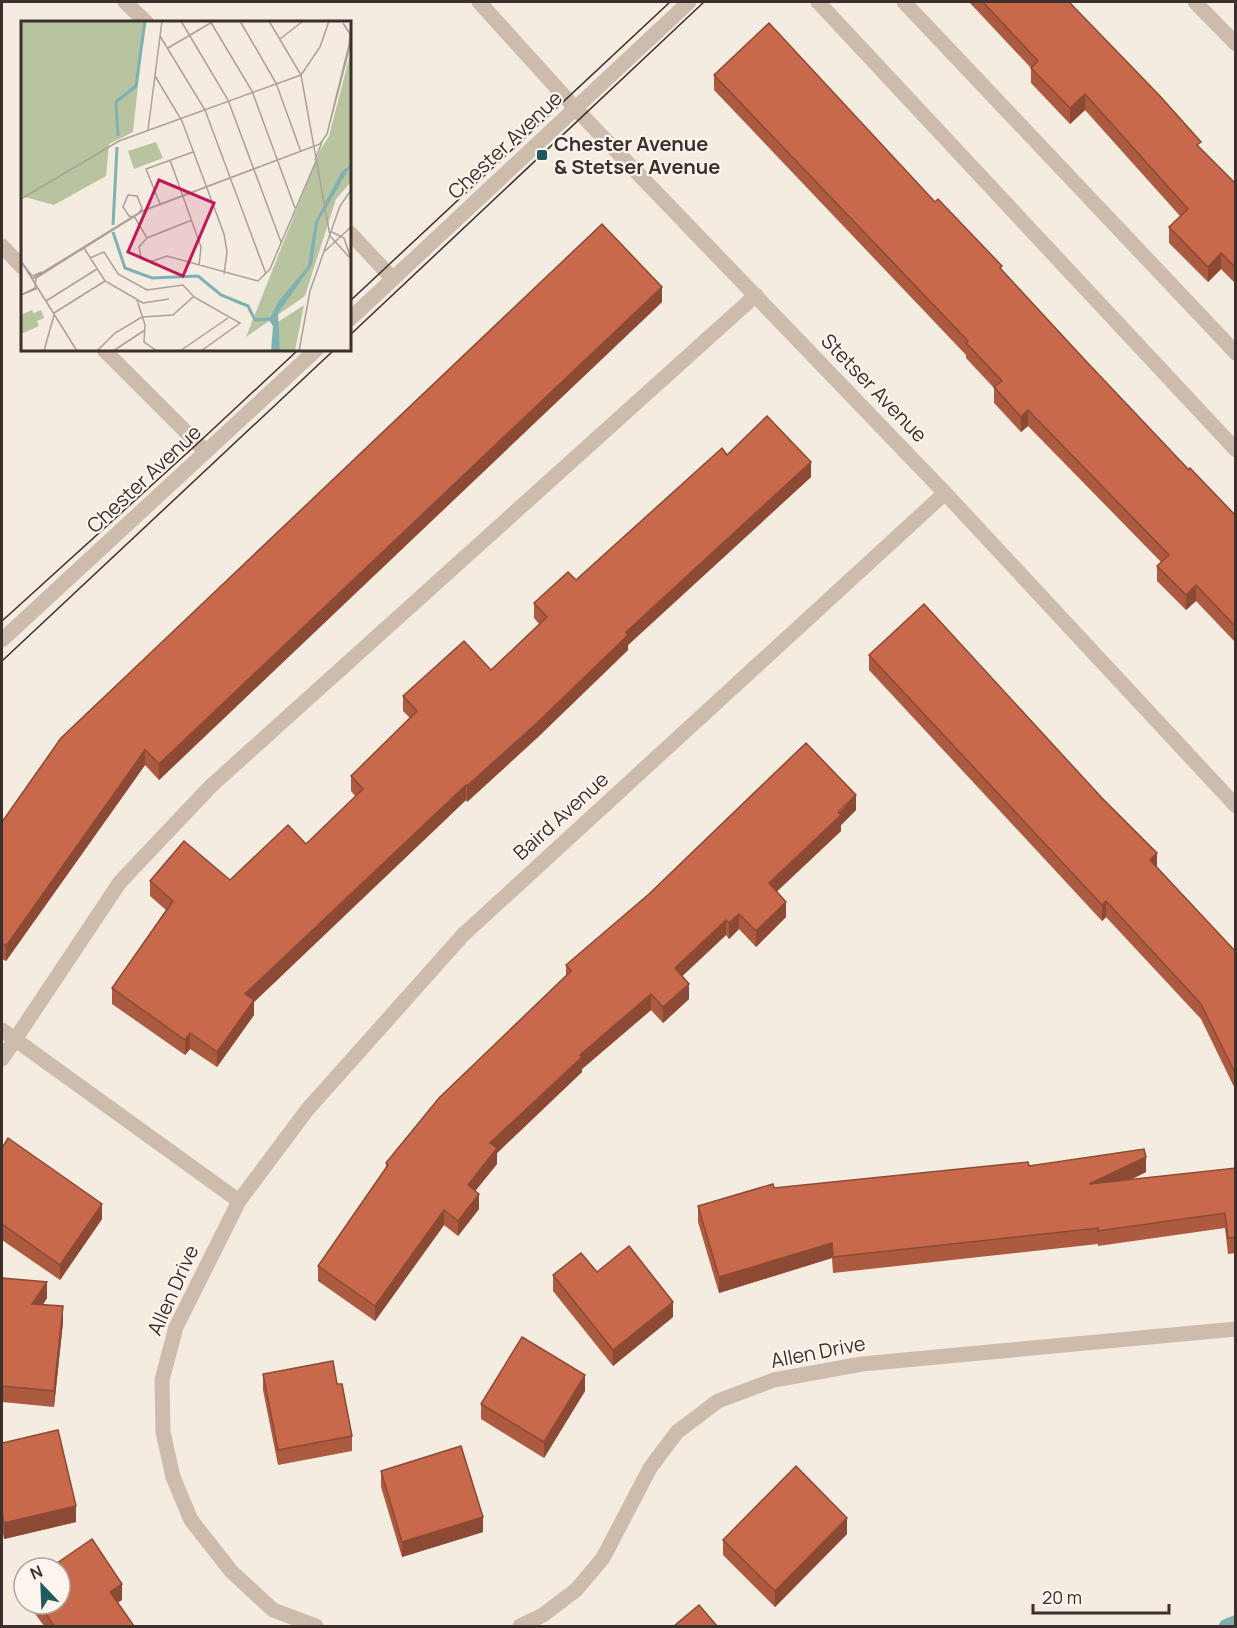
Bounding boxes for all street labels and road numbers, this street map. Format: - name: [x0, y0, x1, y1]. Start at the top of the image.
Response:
- street label: Chester Avenue: [442, 85, 568, 205]
- street label: Stetser Avenue: [815, 327, 933, 448]
- street label: Chester Avenue: [81, 419, 207, 539]
- street label: Baird Avenue: [507, 766, 614, 866]
- street label: Allen Drive: [141, 1240, 204, 1339]
- street label: Allen Drive: [768, 1329, 868, 1374]

